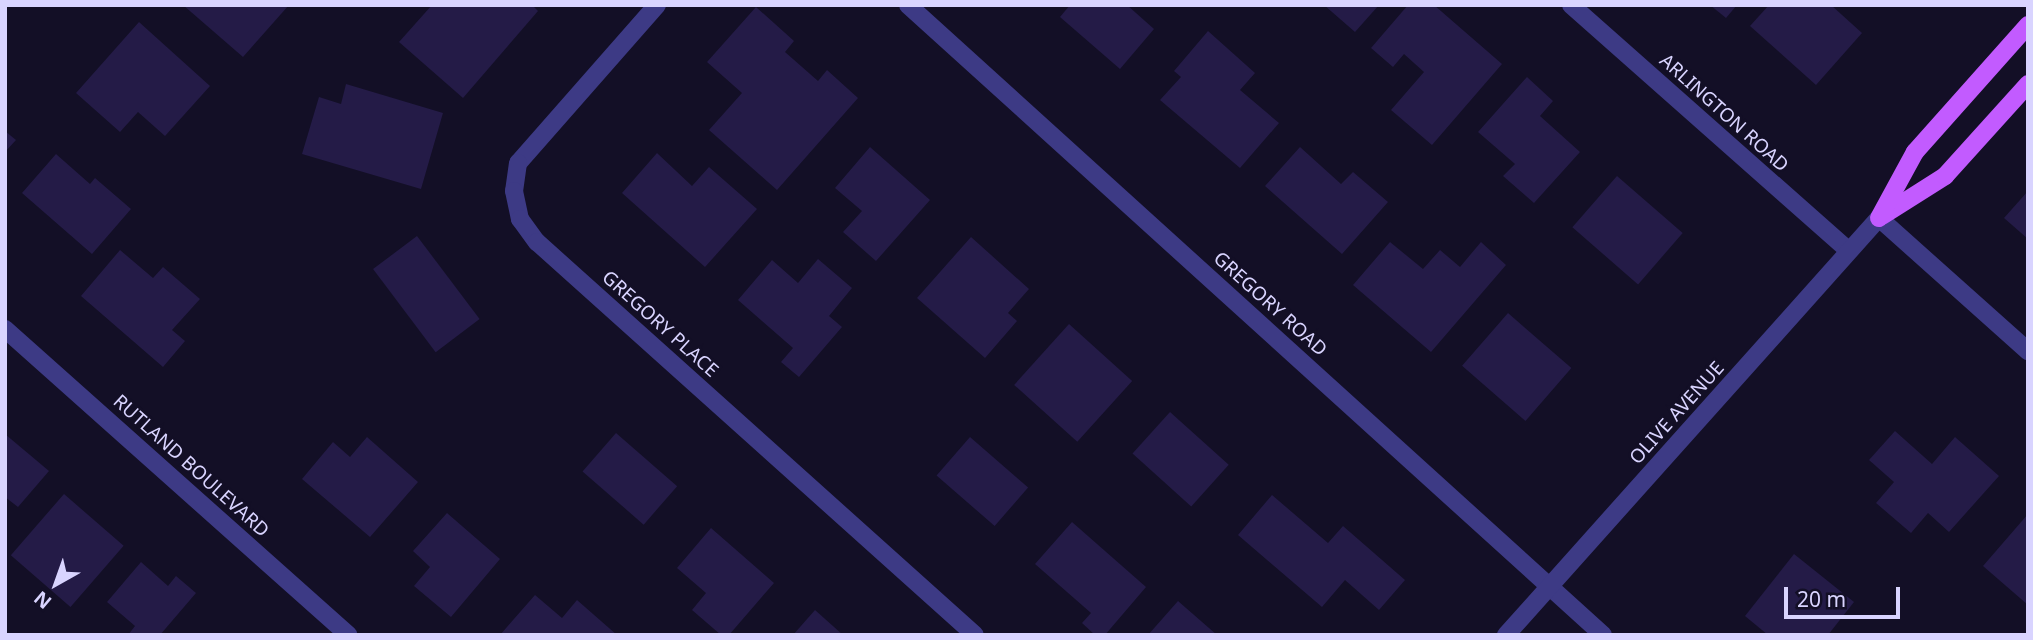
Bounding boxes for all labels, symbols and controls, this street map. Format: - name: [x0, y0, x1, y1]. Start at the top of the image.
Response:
- street label: ARLINGTON ROAD: [1655, 49, 1793, 177]
- street label: GREGORY ROAD: [1209, 247, 1331, 361]
- street label: GREGORY PLACE: [597, 266, 723, 382]
- street label: OLIVE AVENUE: [1625, 357, 1729, 469]
- street label: RUTLAND BOULEVARD: [108, 390, 274, 542]
- north arrow: [21, 549, 91, 619]
- scale bar: [1788, 574, 1904, 618]
- text: N: [28, 585, 57, 615]
- text: 20 m: [1797, 585, 1846, 613]

